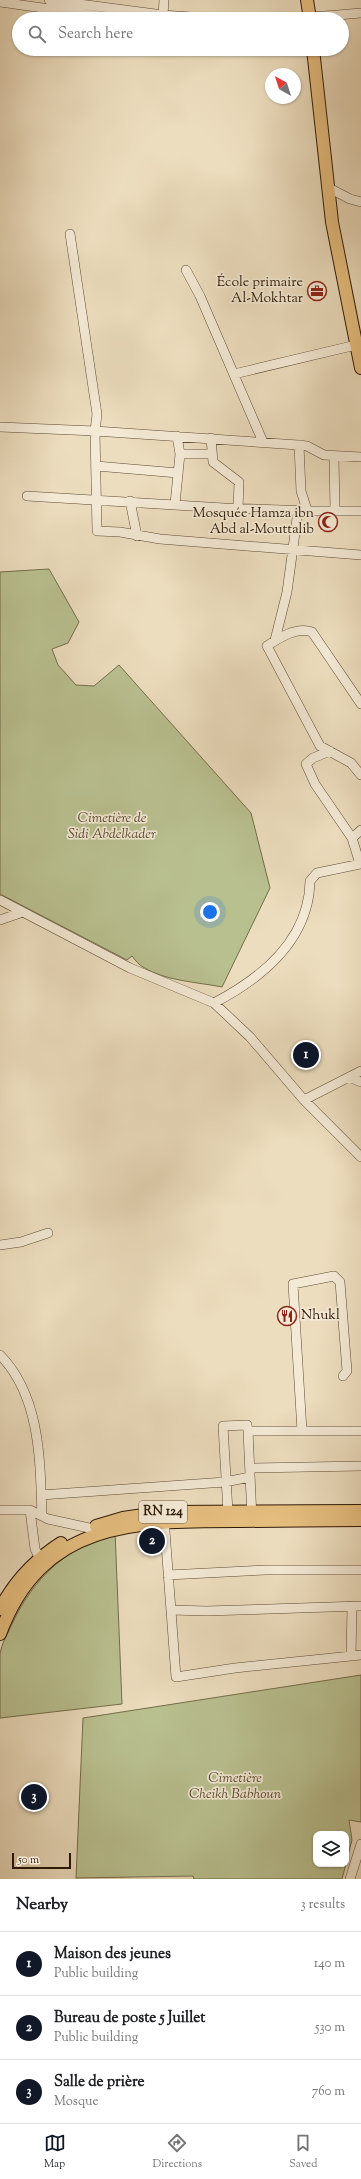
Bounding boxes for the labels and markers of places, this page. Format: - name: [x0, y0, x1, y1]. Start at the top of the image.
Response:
- place label: École primaire Al-Mokhtar: [217, 273, 304, 309]
- office icon: École primaire Al-Mokhtar: [306, 280, 328, 302]
- place label: Mosquée Hamza ibn Abd al-Mouttalib: [193, 504, 314, 540]
- mosque icon: Mosquée Hamza ibn Abd al-Mouttalib: [317, 511, 339, 533]
- pin: 1: [293, 1040, 319, 1070]
- restaurant icon: Nhukl: [276, 1305, 298, 1327]
- place label: Nhukl: [301, 1306, 340, 1326]
- pin: 2: [139, 1526, 165, 1556]
- pin: 3: [21, 1782, 47, 1812]

